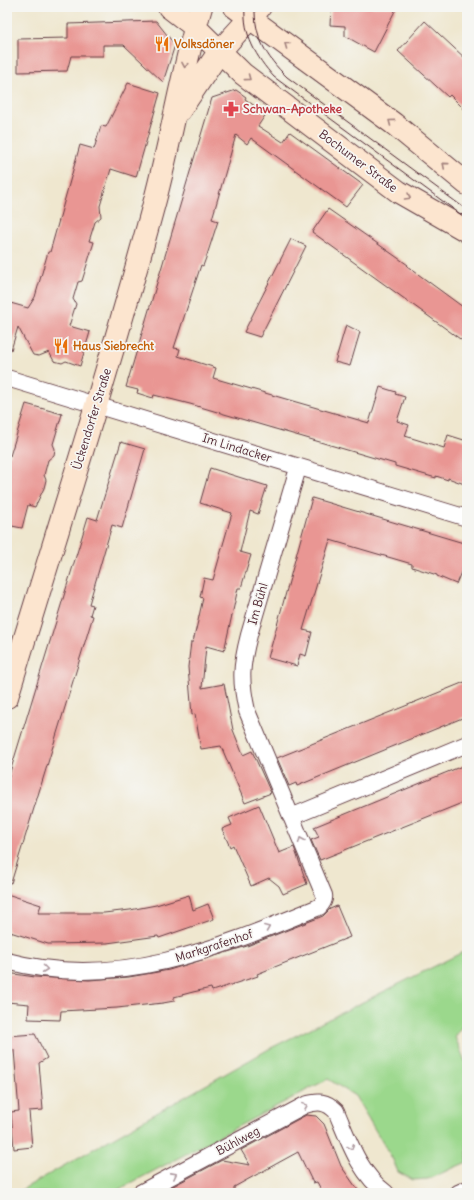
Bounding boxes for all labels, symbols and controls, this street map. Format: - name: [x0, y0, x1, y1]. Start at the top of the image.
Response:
- restaurant icon: Volksdöner: [153, 35, 171, 53]
- place label: Volksdöner: [174, 36, 234, 51]
- one-way arrow: [284, 43, 291, 50]
- one-way arrow: [181, 61, 190, 68]
- one-way arrow: [243, 73, 250, 80]
- pharmacy icon: Schwan-Apotheke: [222, 100, 240, 118]
- place label: Schwan-Apotheke: [243, 101, 343, 117]
- one-way arrow: [389, 120, 396, 127]
- street label: Bochumer Straße: [316, 126, 401, 195]
- one-way arrow: [442, 163, 449, 170]
- one-way arrow: [404, 193, 411, 200]
- restaurant icon: Haus Siebrecht: [52, 337, 70, 355]
- place label: Haus Siebrecht: [73, 338, 155, 353]
- street label: Ückendorfer Straße: [69, 366, 114, 471]
- street label: Im Lindacker: [201, 430, 274, 465]
- street label: Im Bühl: [244, 581, 271, 627]
- one-way arrow: [298, 837, 306, 844]
- one-way arrow: [262, 925, 270, 933]
- street label: Markgrafenhof: [173, 926, 255, 965]
- one-way arrow: [42, 964, 48, 973]
- one-way arrow: [301, 1103, 308, 1111]
- street label: Bühlweg: [213, 1123, 262, 1158]
- one-way arrow: [347, 1143, 355, 1150]
- one-way arrow: [170, 1172, 177, 1179]

